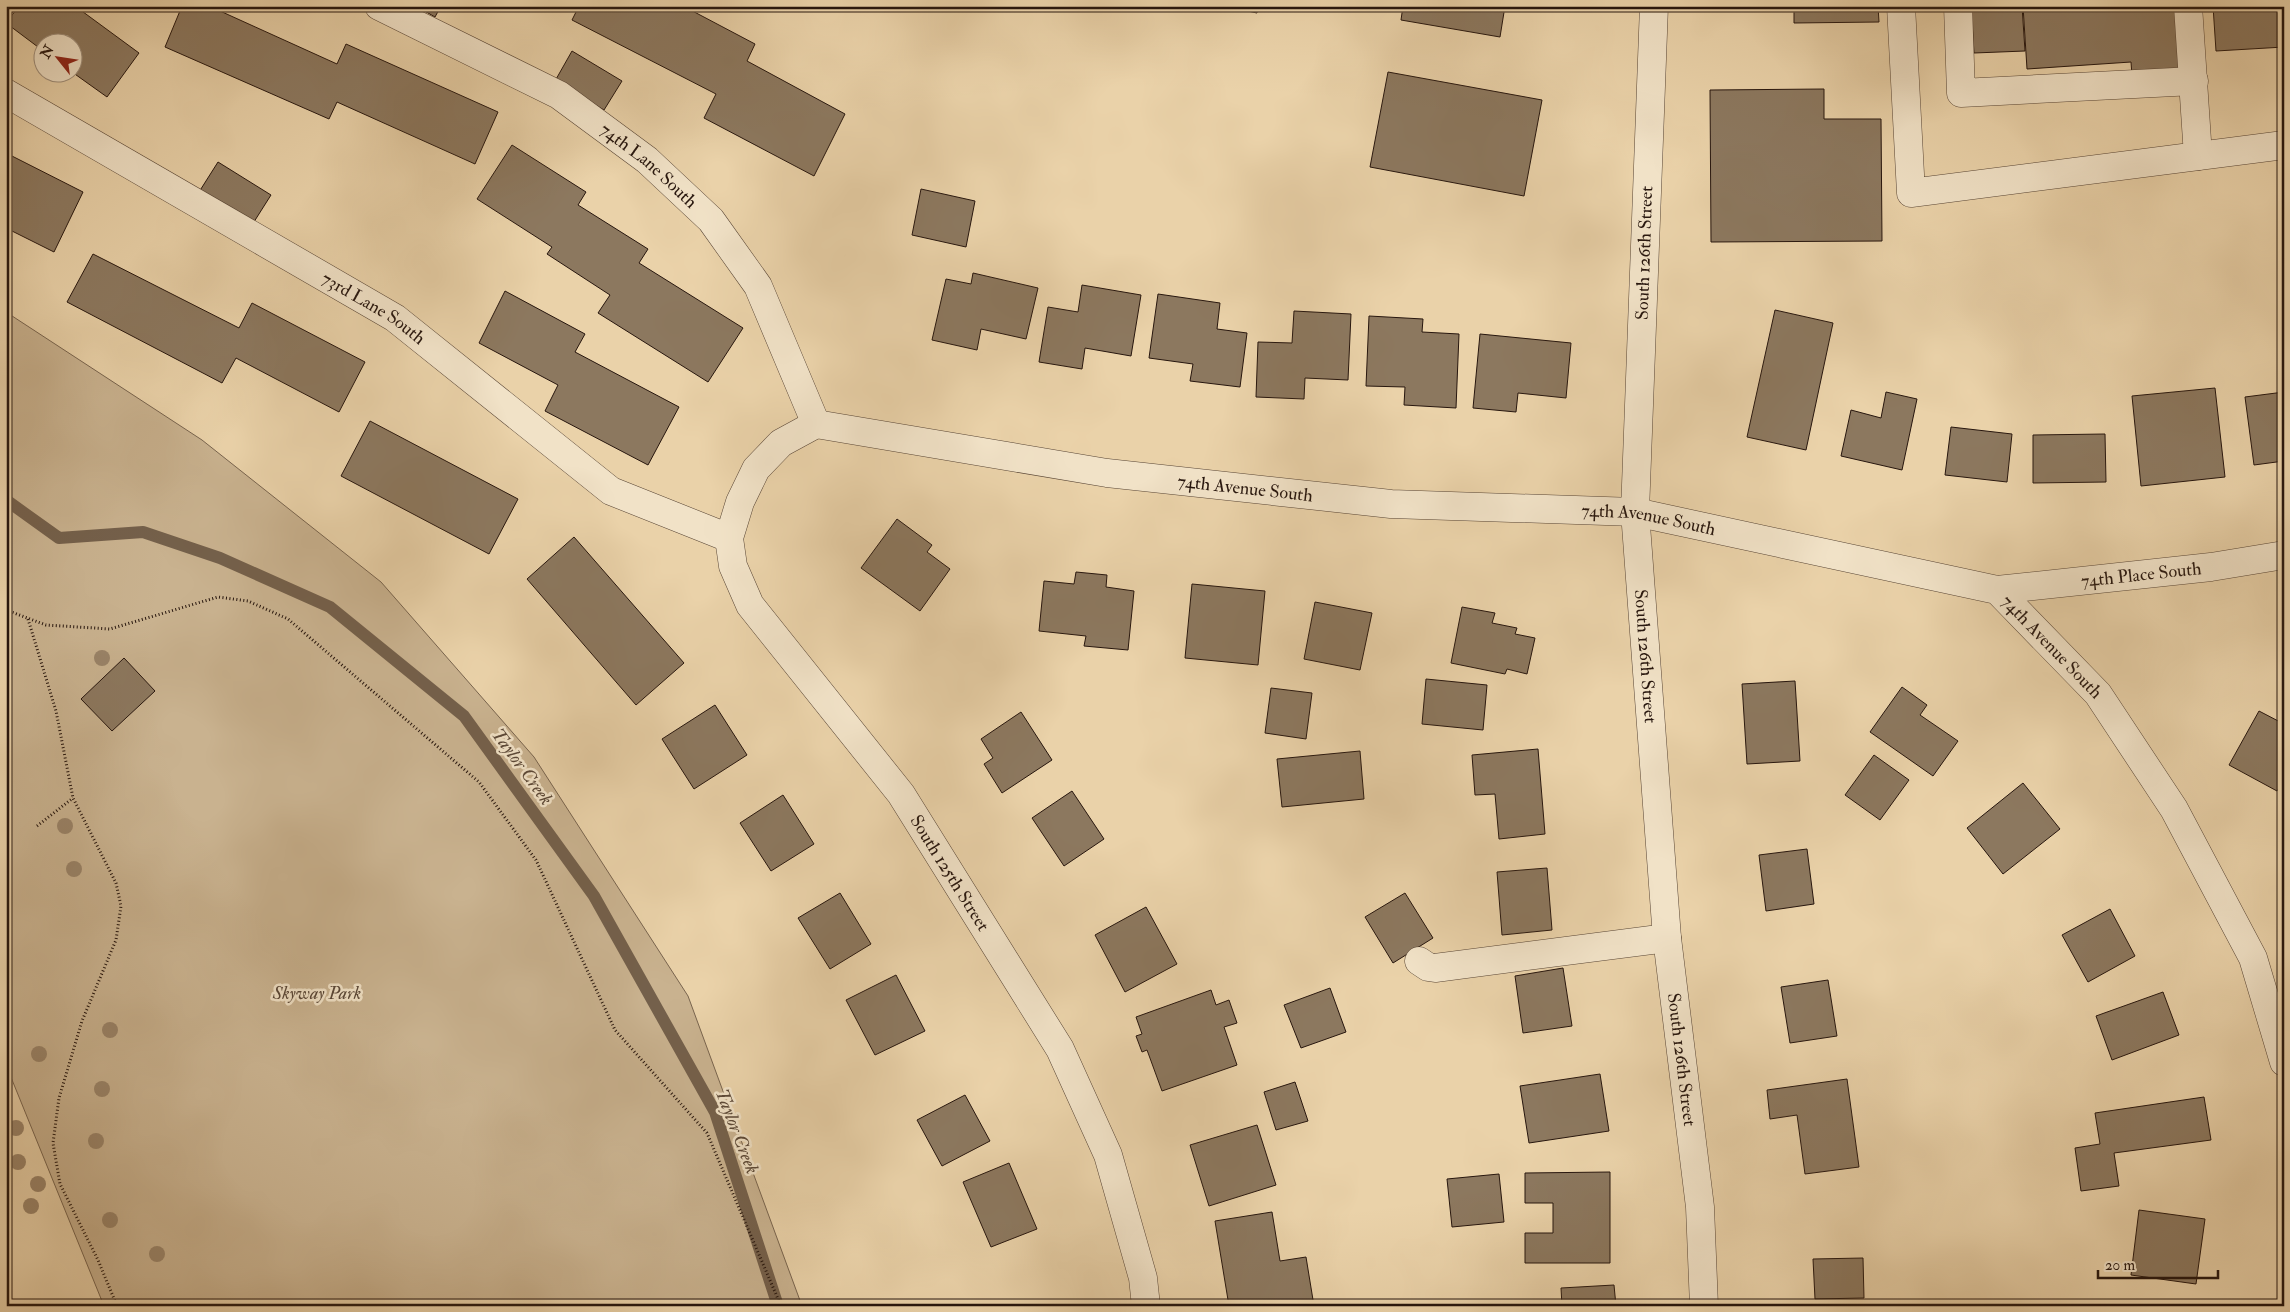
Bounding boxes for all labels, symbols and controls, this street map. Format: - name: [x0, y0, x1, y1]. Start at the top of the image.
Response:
- north arrow: [32, 32, 82, 82]
- text: N: [36, 42, 58, 62]
- street label: 74th Lane South: [595, 118, 703, 214]
- street label: South 126th Street: [1631, 185, 1658, 320]
- street label: 73rd Lane South: [317, 267, 430, 350]
- street label: 74th Avenue South: [1176, 470, 1314, 507]
- street label: 74th Avenue South: [1581, 499, 1718, 541]
- street label: 74th Place South: [2080, 557, 2203, 593]
- street label: South 126th Street: [1629, 589, 1662, 724]
- street label: 74th Avenue South: [1996, 590, 2108, 704]
- water label: Taylor Creek: [486, 723, 558, 810]
- street label: South 125th Street: [905, 811, 995, 936]
- park label: Skyway Park: [272, 982, 361, 1005]
- street label: South 126th Street: [1662, 992, 1701, 1128]
- water label: Taylor Creek: [710, 1085, 764, 1177]
- scale bar: [2098, 1247, 2218, 1279]
- text: 20 m: [2105, 1256, 2135, 1275]

